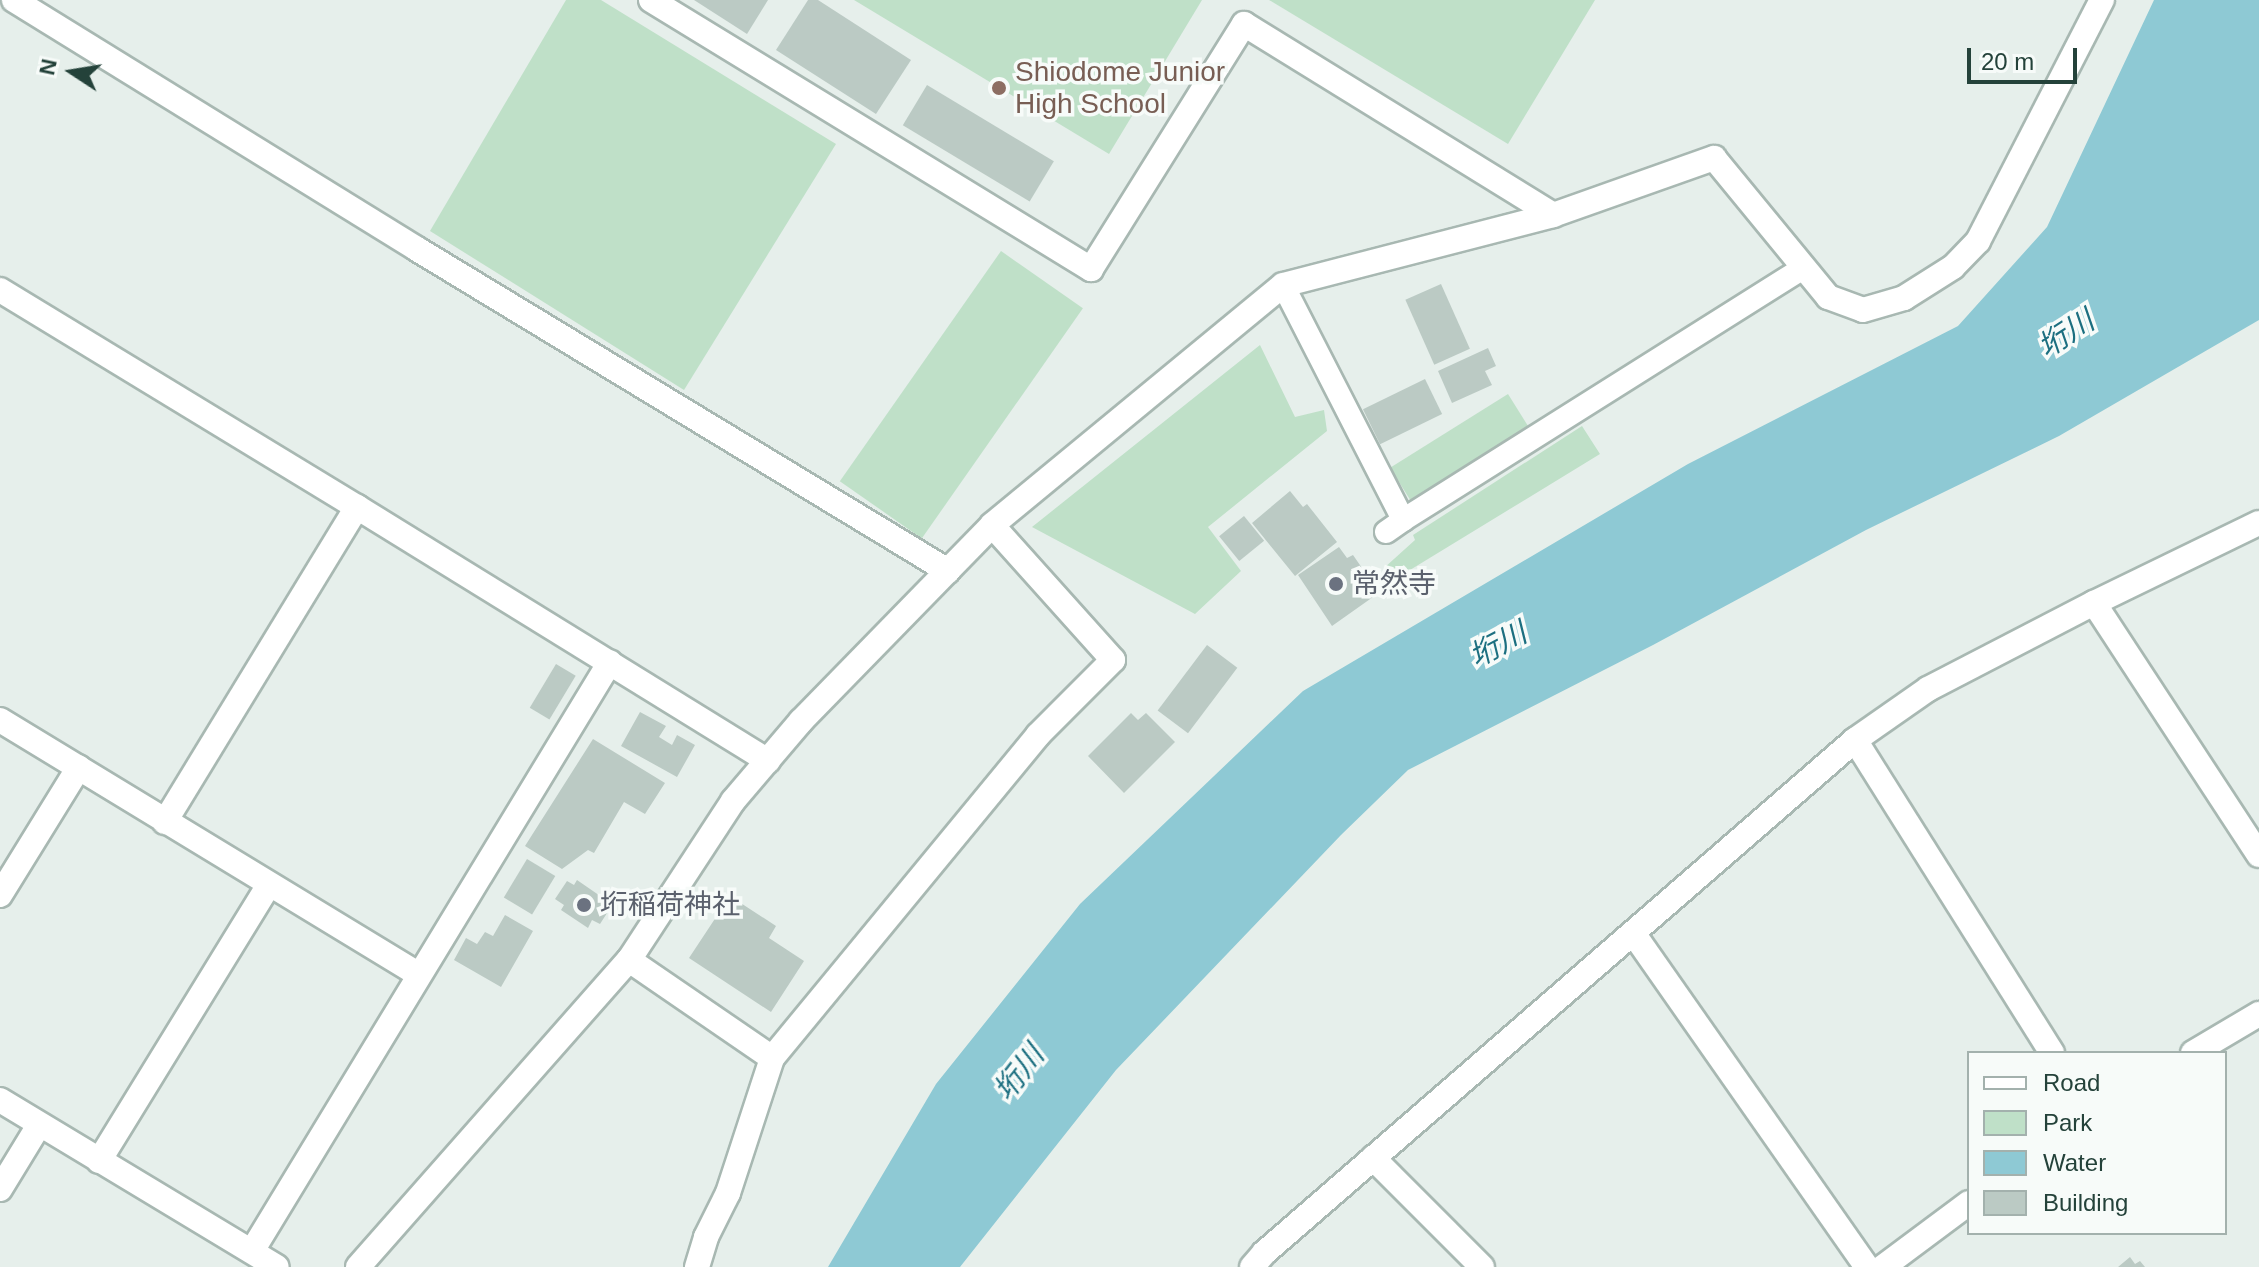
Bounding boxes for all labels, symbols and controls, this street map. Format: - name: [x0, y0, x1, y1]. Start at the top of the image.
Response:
- north arrow: [32, 32, 112, 112]
- scale bar: [1971, 32, 2081, 82]
- text: 20 m: [1981, 48, 2034, 75]
- place label: Shiodome Junior High School: [1015, 55, 1225, 121]
- text: N: [34, 57, 62, 77]
- marker: Shiodome Junior High School: [990, 79, 1008, 97]
- water label: 垳川: [2031, 303, 2101, 365]
- place label: 常然寺: [1352, 567, 1436, 601]
- marker: 常然寺: [1327, 575, 1345, 593]
- water label: 垳川: [1463, 615, 1533, 675]
- place label: 垳稲荷神社: [600, 888, 740, 922]
- marker: 垳稲荷神社: [575, 896, 593, 914]
- water label: 垳川: [986, 1038, 1052, 1108]
- legend: [1967, 1051, 2227, 1235]
- text: Road: [2043, 1069, 2100, 1096]
- text: Park: [2043, 1109, 2092, 1136]
- text: Water: [2043, 1149, 2106, 1176]
- text: Building: [2043, 1189, 2128, 1216]

